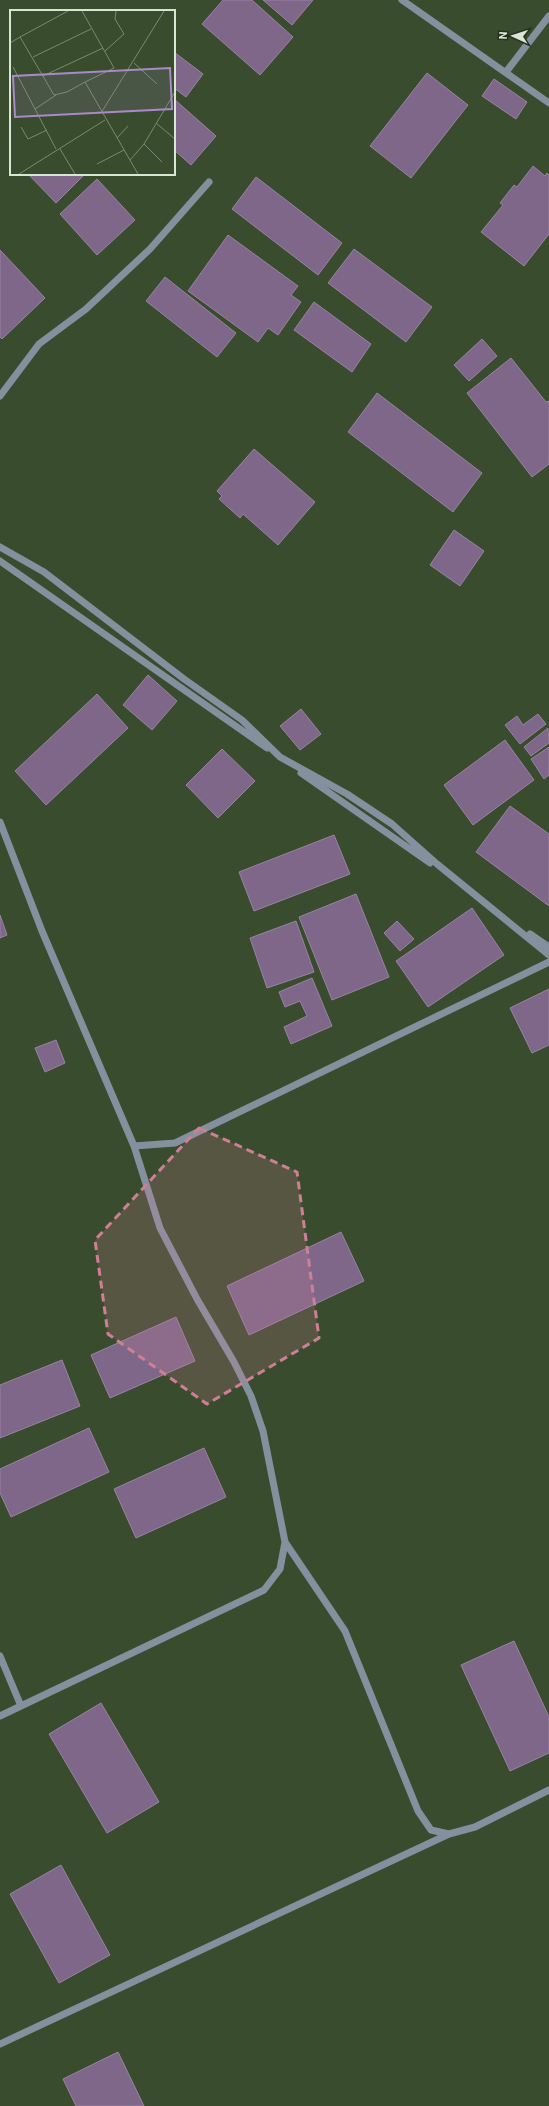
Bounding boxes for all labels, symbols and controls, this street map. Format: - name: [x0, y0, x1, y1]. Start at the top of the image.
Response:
- inset map: [10, 10, 175, 175]
- north arrow: [493, 16, 533, 56]
- text: N: [497, 31, 510, 40]

